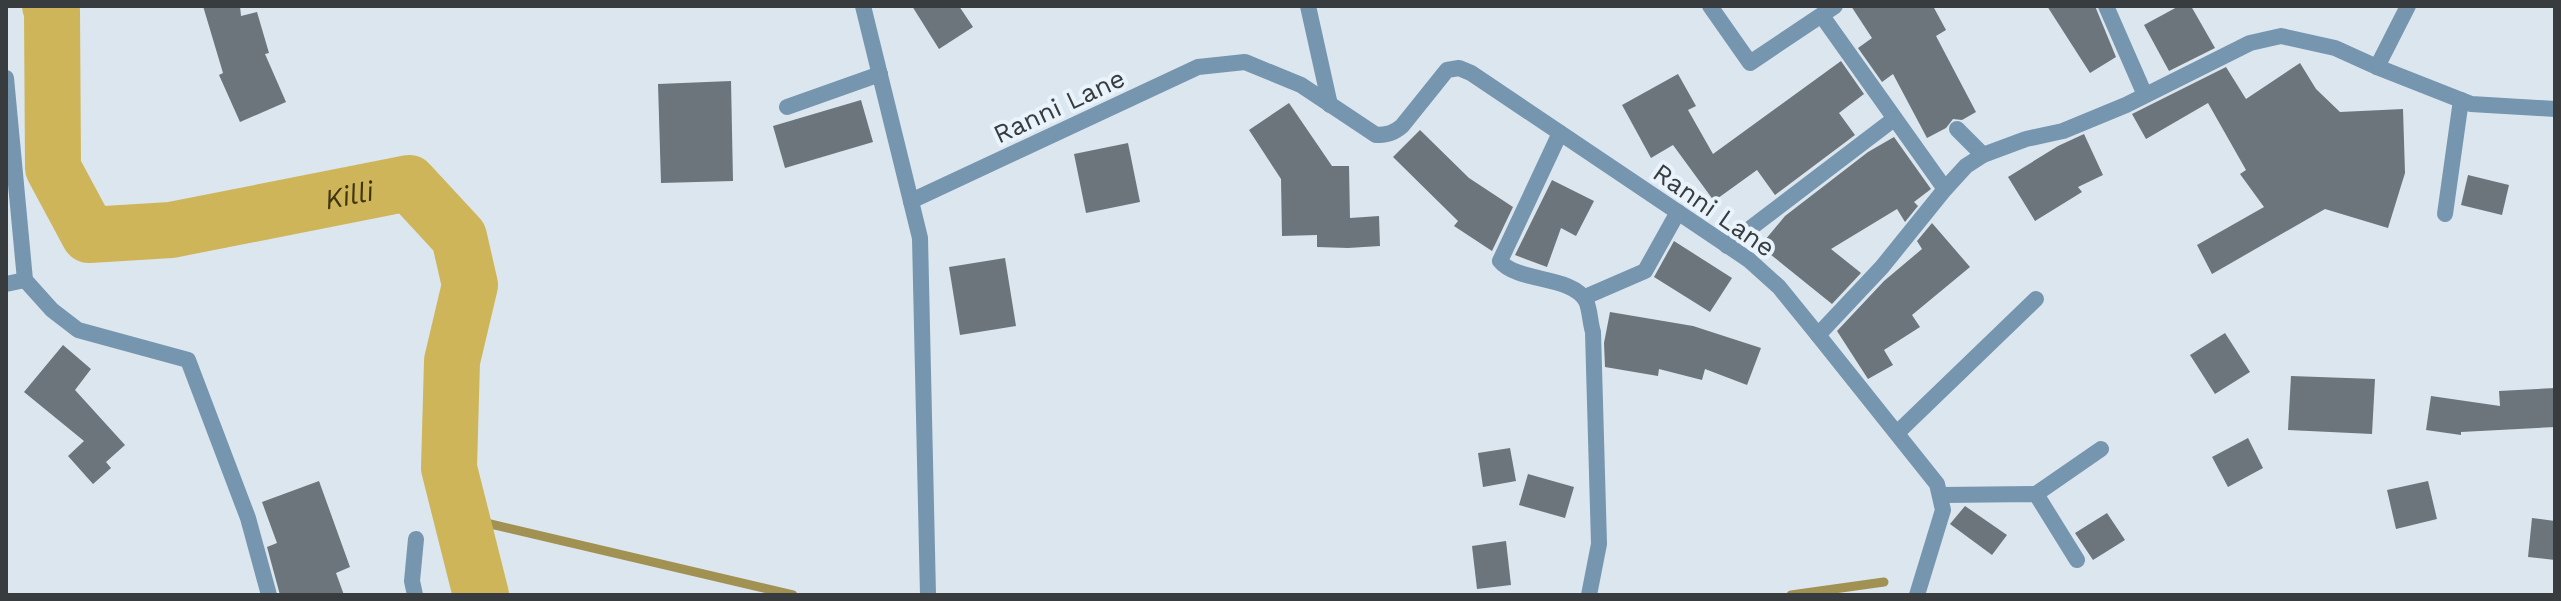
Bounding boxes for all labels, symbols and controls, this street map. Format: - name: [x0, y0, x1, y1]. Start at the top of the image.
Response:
- street label: Ranni Lane: [989, 63, 1129, 149]
- street label: Ranni Lane: [1648, 157, 1780, 263]
- water label: Killi: [322, 174, 377, 216]

